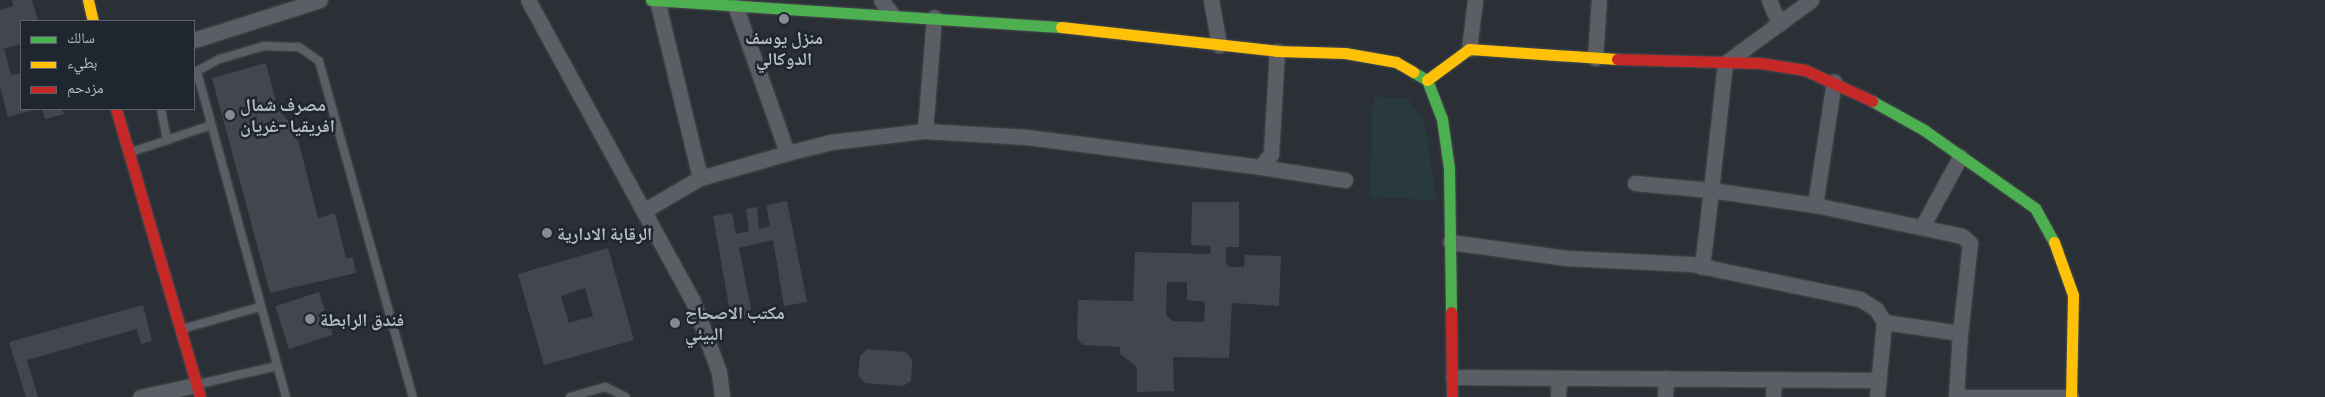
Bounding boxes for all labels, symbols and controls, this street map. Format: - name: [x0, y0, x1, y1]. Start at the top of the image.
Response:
- marker: منزل يوسف الدوكالي: [778, 13, 790, 25]
- legend: [20, 20, 195, 110]
- place label: منزل يوسف الدوكالي: [745, 27, 823, 70]
- text: سالك: [67, 28, 95, 46]
- text: بطيء: [67, 53, 97, 71]
- text: مزدحم: [67, 78, 104, 96]
- place label: مصرف شمال افريقيا -غريان: [240, 94, 335, 136]
- marker: مصرف شمال افريقيا -غريان: [224, 109, 236, 121]
- place label: الرقابة الادارية: [557, 222, 652, 244]
- marker: الرقابة الادارية: [541, 227, 553, 239]
- place label: مكتب الاصحاح البيئي: [685, 302, 785, 344]
- place label: فندق الرابطة: [320, 308, 404, 330]
- marker: فندق الرابطة: [304, 313, 316, 325]
- marker: مكتب الاصحاح البيئي: [669, 317, 681, 329]

